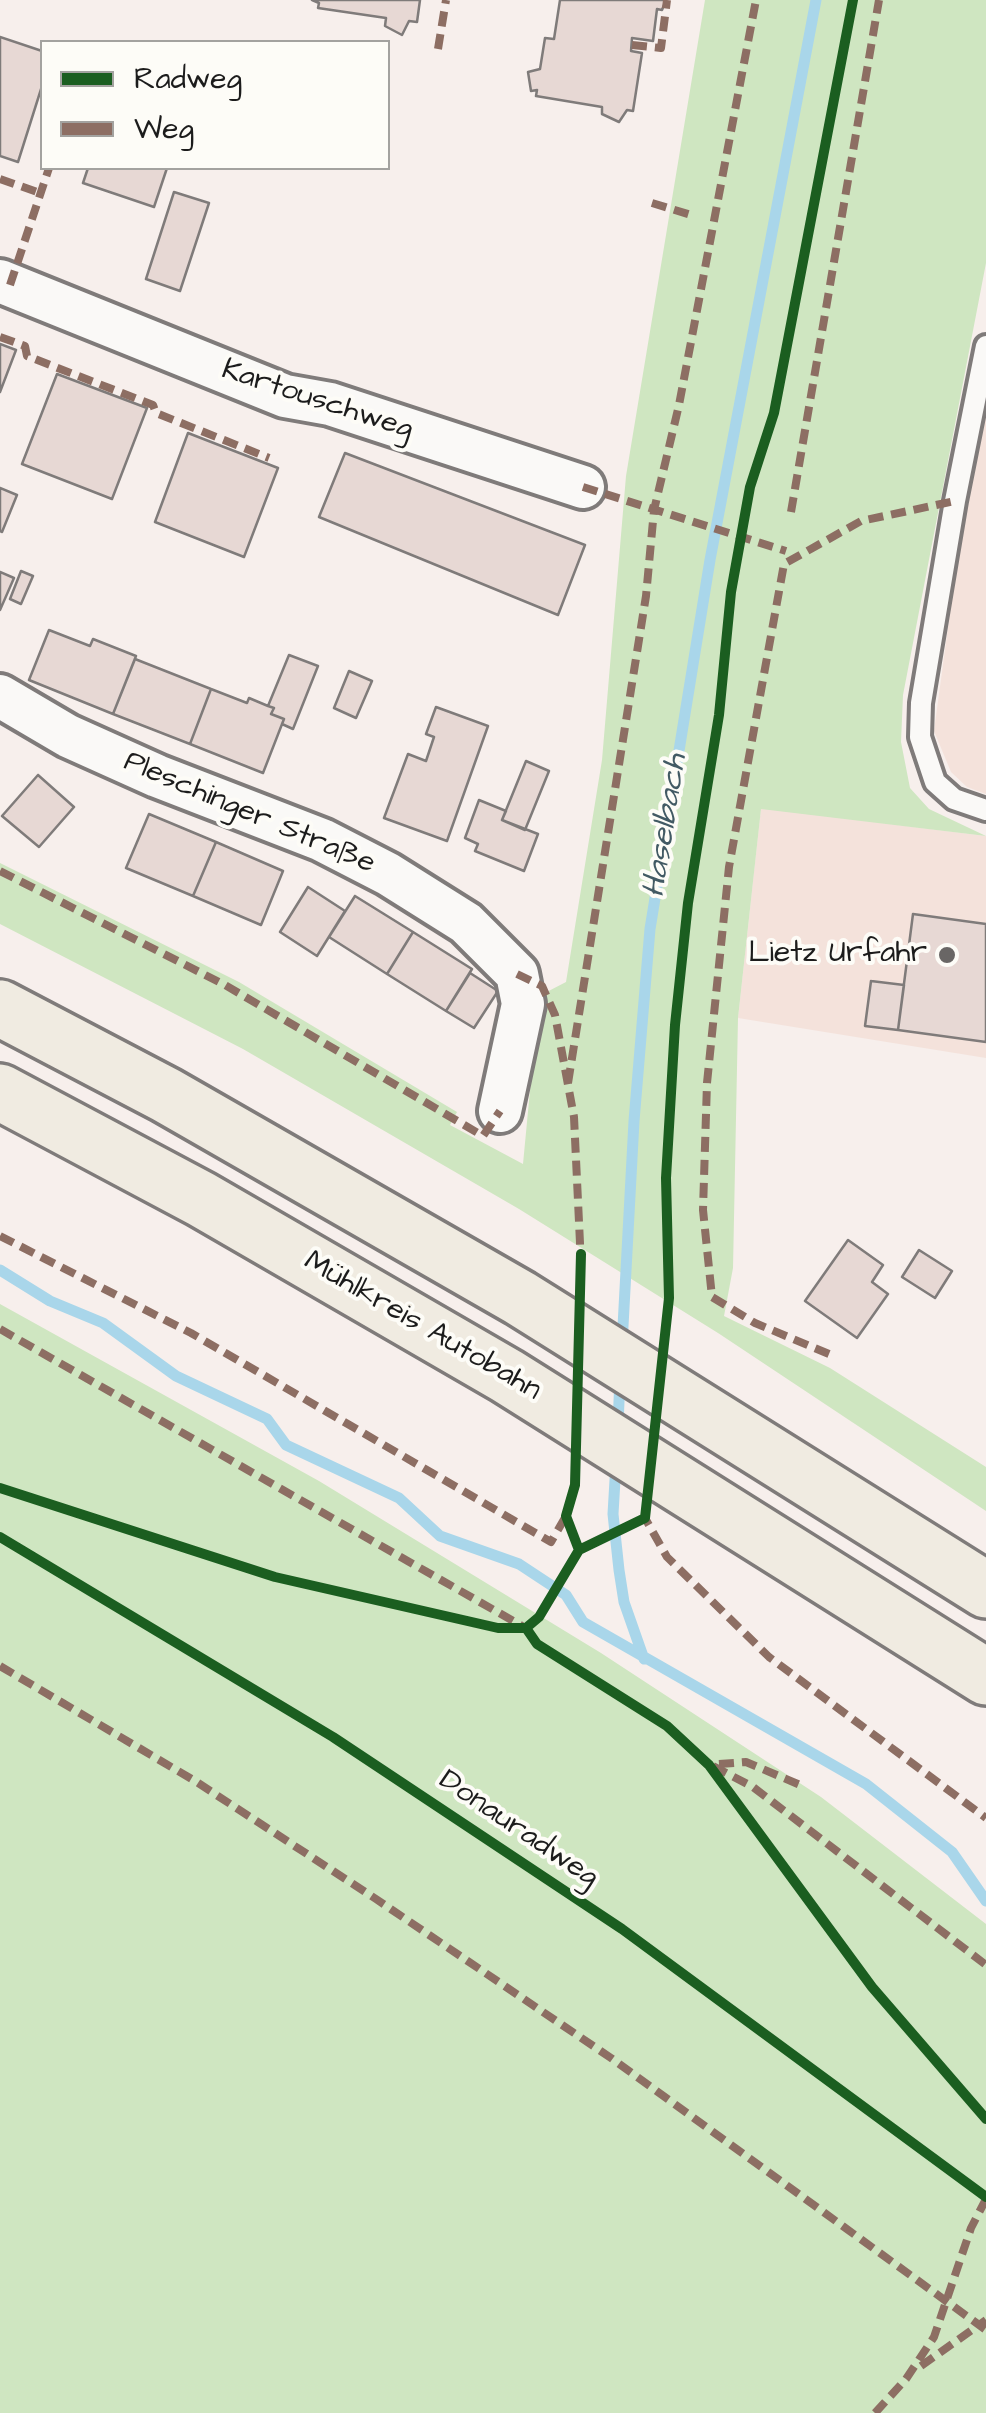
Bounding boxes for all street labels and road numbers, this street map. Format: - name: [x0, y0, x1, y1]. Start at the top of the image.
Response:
- street label: Kartouschweg: [217, 353, 417, 449]
- street label: Pleschinger Straße: [118, 745, 380, 883]
- street label: Mühlkreis Autobahn: [297, 1244, 547, 1410]
- street label: Donauradweg: [431, 1763, 605, 1897]

